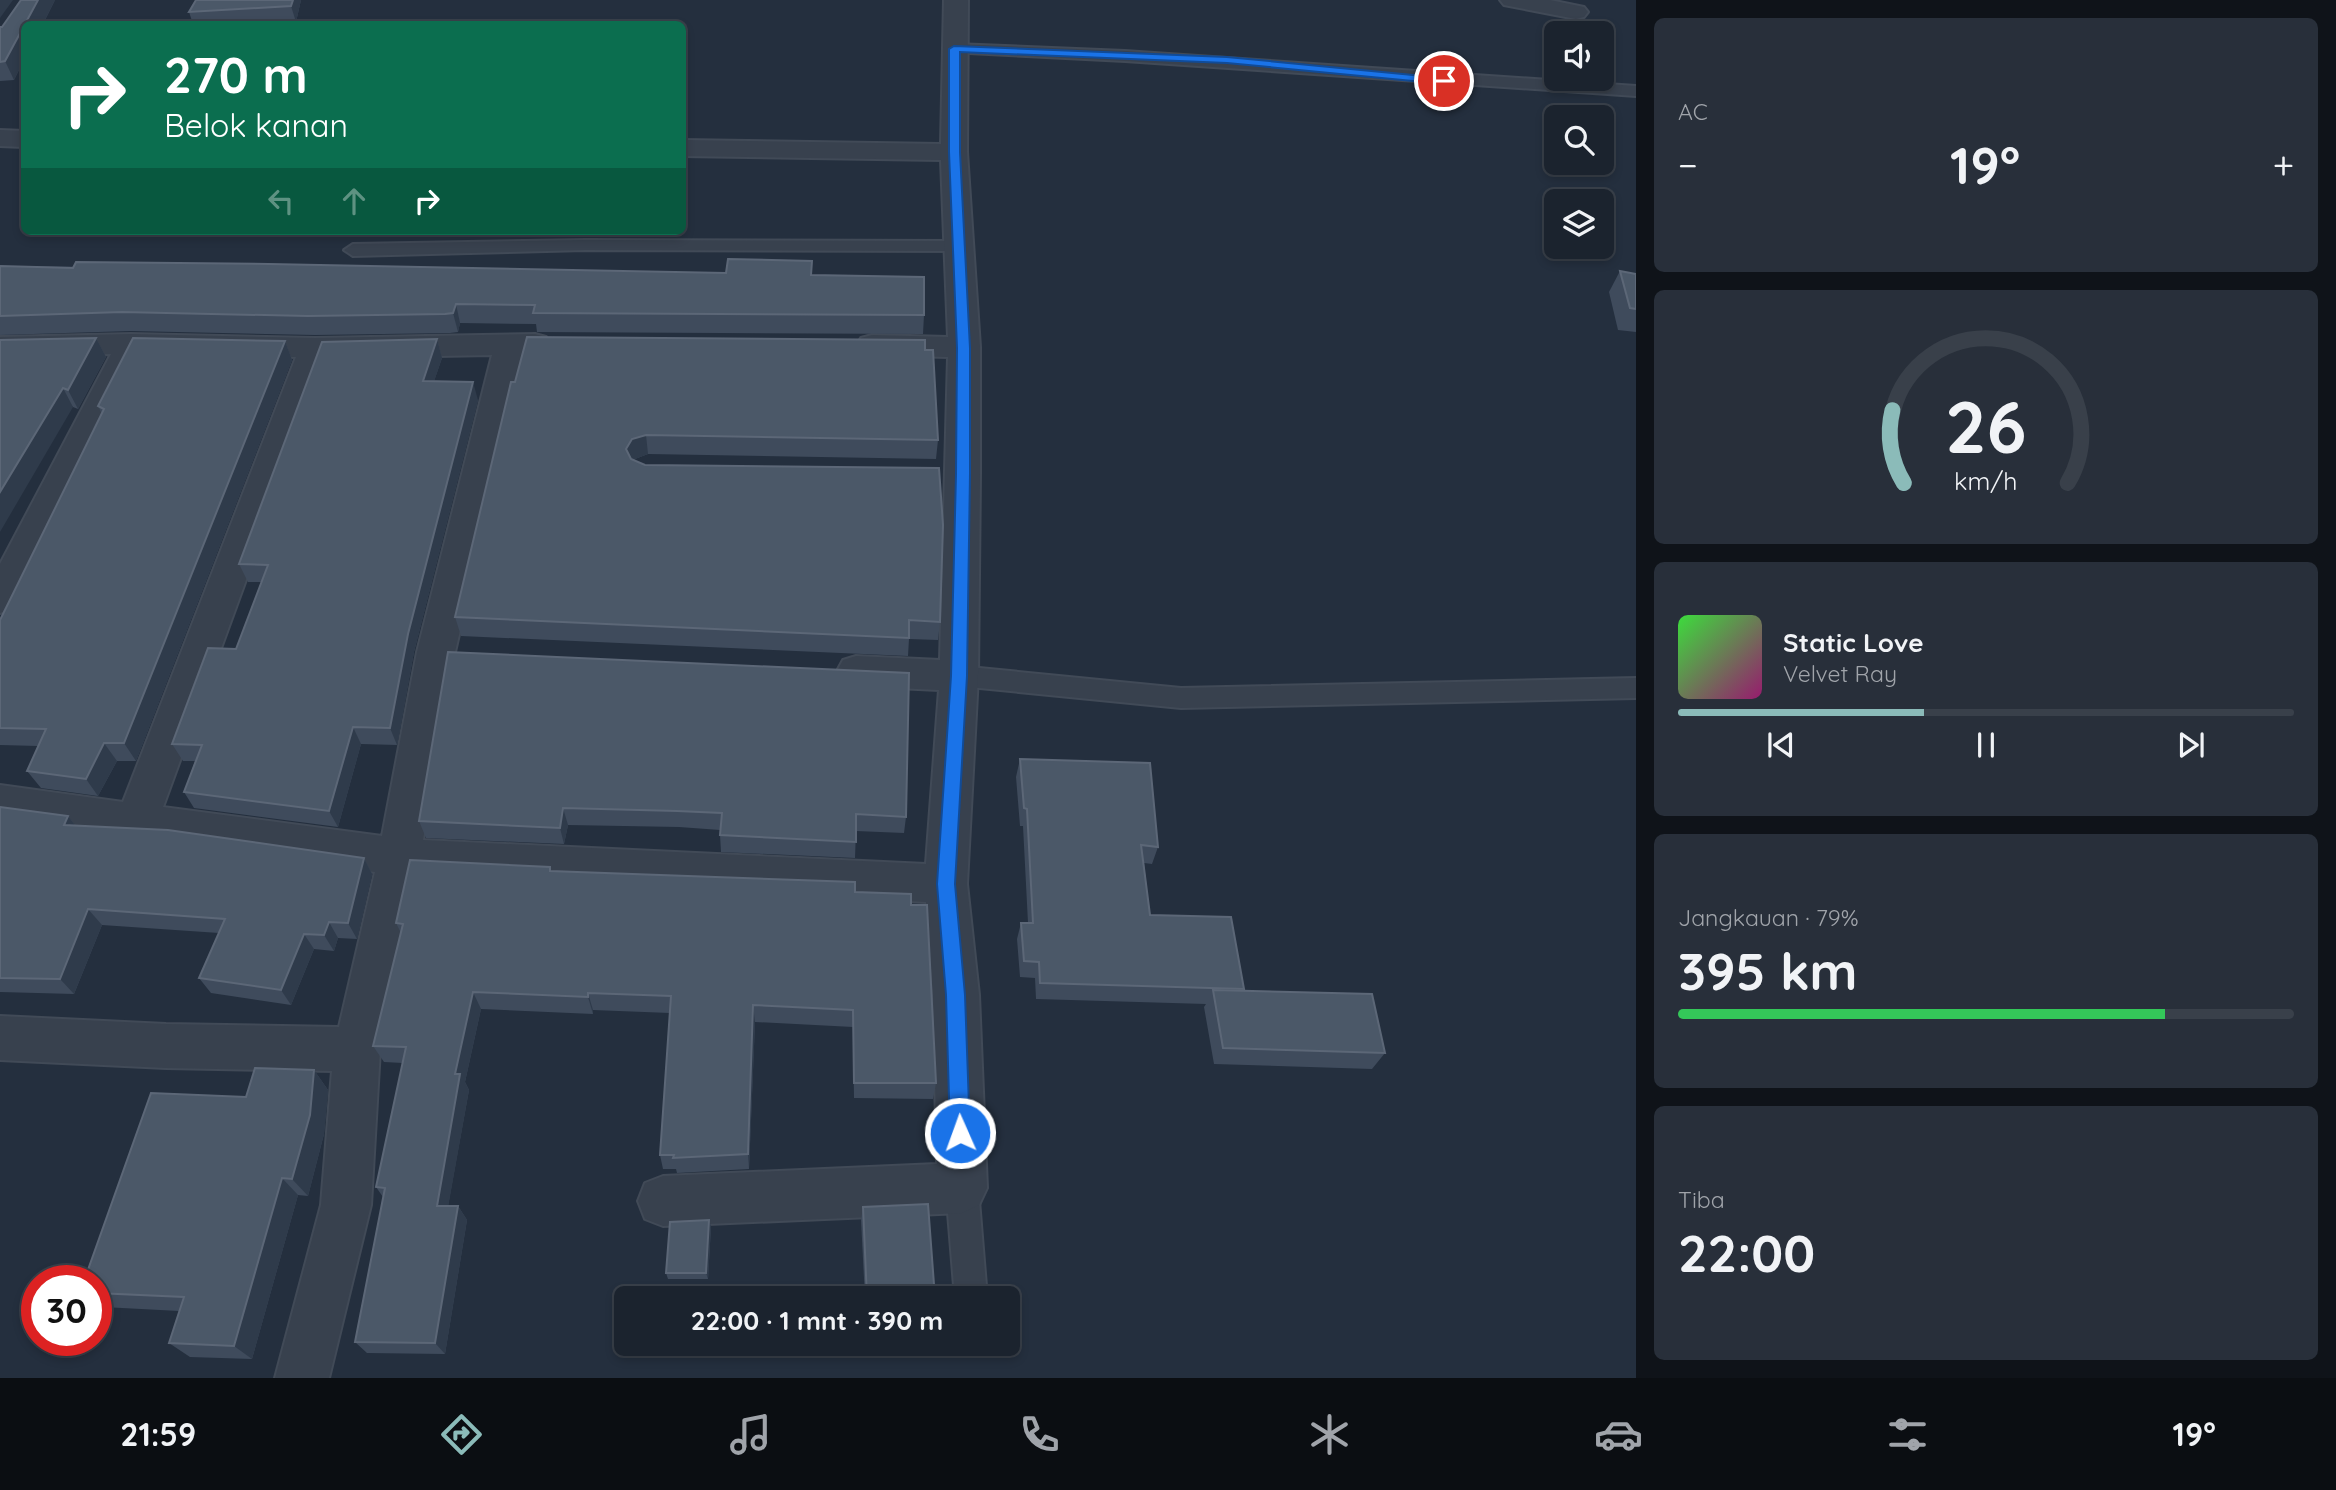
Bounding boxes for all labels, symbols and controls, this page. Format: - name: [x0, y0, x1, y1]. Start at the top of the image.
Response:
- map controls: [1544, 21, 1614, 259]
- button: sound: [1544, 21, 1614, 91]
- text: 270 m: [164, 44, 308, 105]
- icon: right: [49, 49, 140, 140]
- pin: [1414, 51, 1474, 111]
- icon: arrive: [1425, 62, 1463, 100]
- text: AC: [1678, 97, 1708, 126]
- text: Belok kanan: [164, 105, 348, 145]
- button: search: [1544, 105, 1614, 175]
- text: 19°: [1950, 132, 2020, 197]
- text: −: [1678, 141, 1698, 189]
- text: +: [2273, 141, 2294, 189]
- icon: left: [262, 182, 300, 220]
- icon: ahead: [335, 182, 373, 220]
- icon: right: [408, 182, 446, 220]
- button: layers: [1544, 189, 1614, 259]
- text: 26: [1945, 380, 2027, 471]
- text: km/h: [1954, 465, 2018, 496]
- text: Static Love: [1783, 626, 1924, 659]
- text: Velvet Ray: [1783, 659, 1897, 688]
- icon: previous: [1762, 726, 1800, 764]
- icon: pause: [1967, 726, 2005, 764]
- icon: next: [2172, 726, 2210, 764]
- text: Jangkauan · 79%: [1678, 903, 1859, 932]
- text: 395 km: [1678, 938, 1858, 1003]
- position arrow: [923, 1096, 997, 1170]
- text: Tiba: [1678, 1185, 1725, 1214]
- text: 22:00: [1678, 1220, 1815, 1285]
- speed limit sign: 30: [21, 1265, 112, 1356]
- text: 22:00 · 1 mnt · 390 m: [691, 1304, 943, 1337]
- icon: directions: [437, 1410, 486, 1459]
- icon: music: [726, 1410, 775, 1459]
- icon: phone: [1015, 1410, 1064, 1459]
- icon: climate: [1305, 1410, 1354, 1459]
- icon: car: [1594, 1410, 1643, 1459]
- icon: filters: [1883, 1410, 1932, 1459]
- text: 21:59: [120, 1414, 196, 1454]
- text: 19°: [2173, 1414, 2216, 1454]

